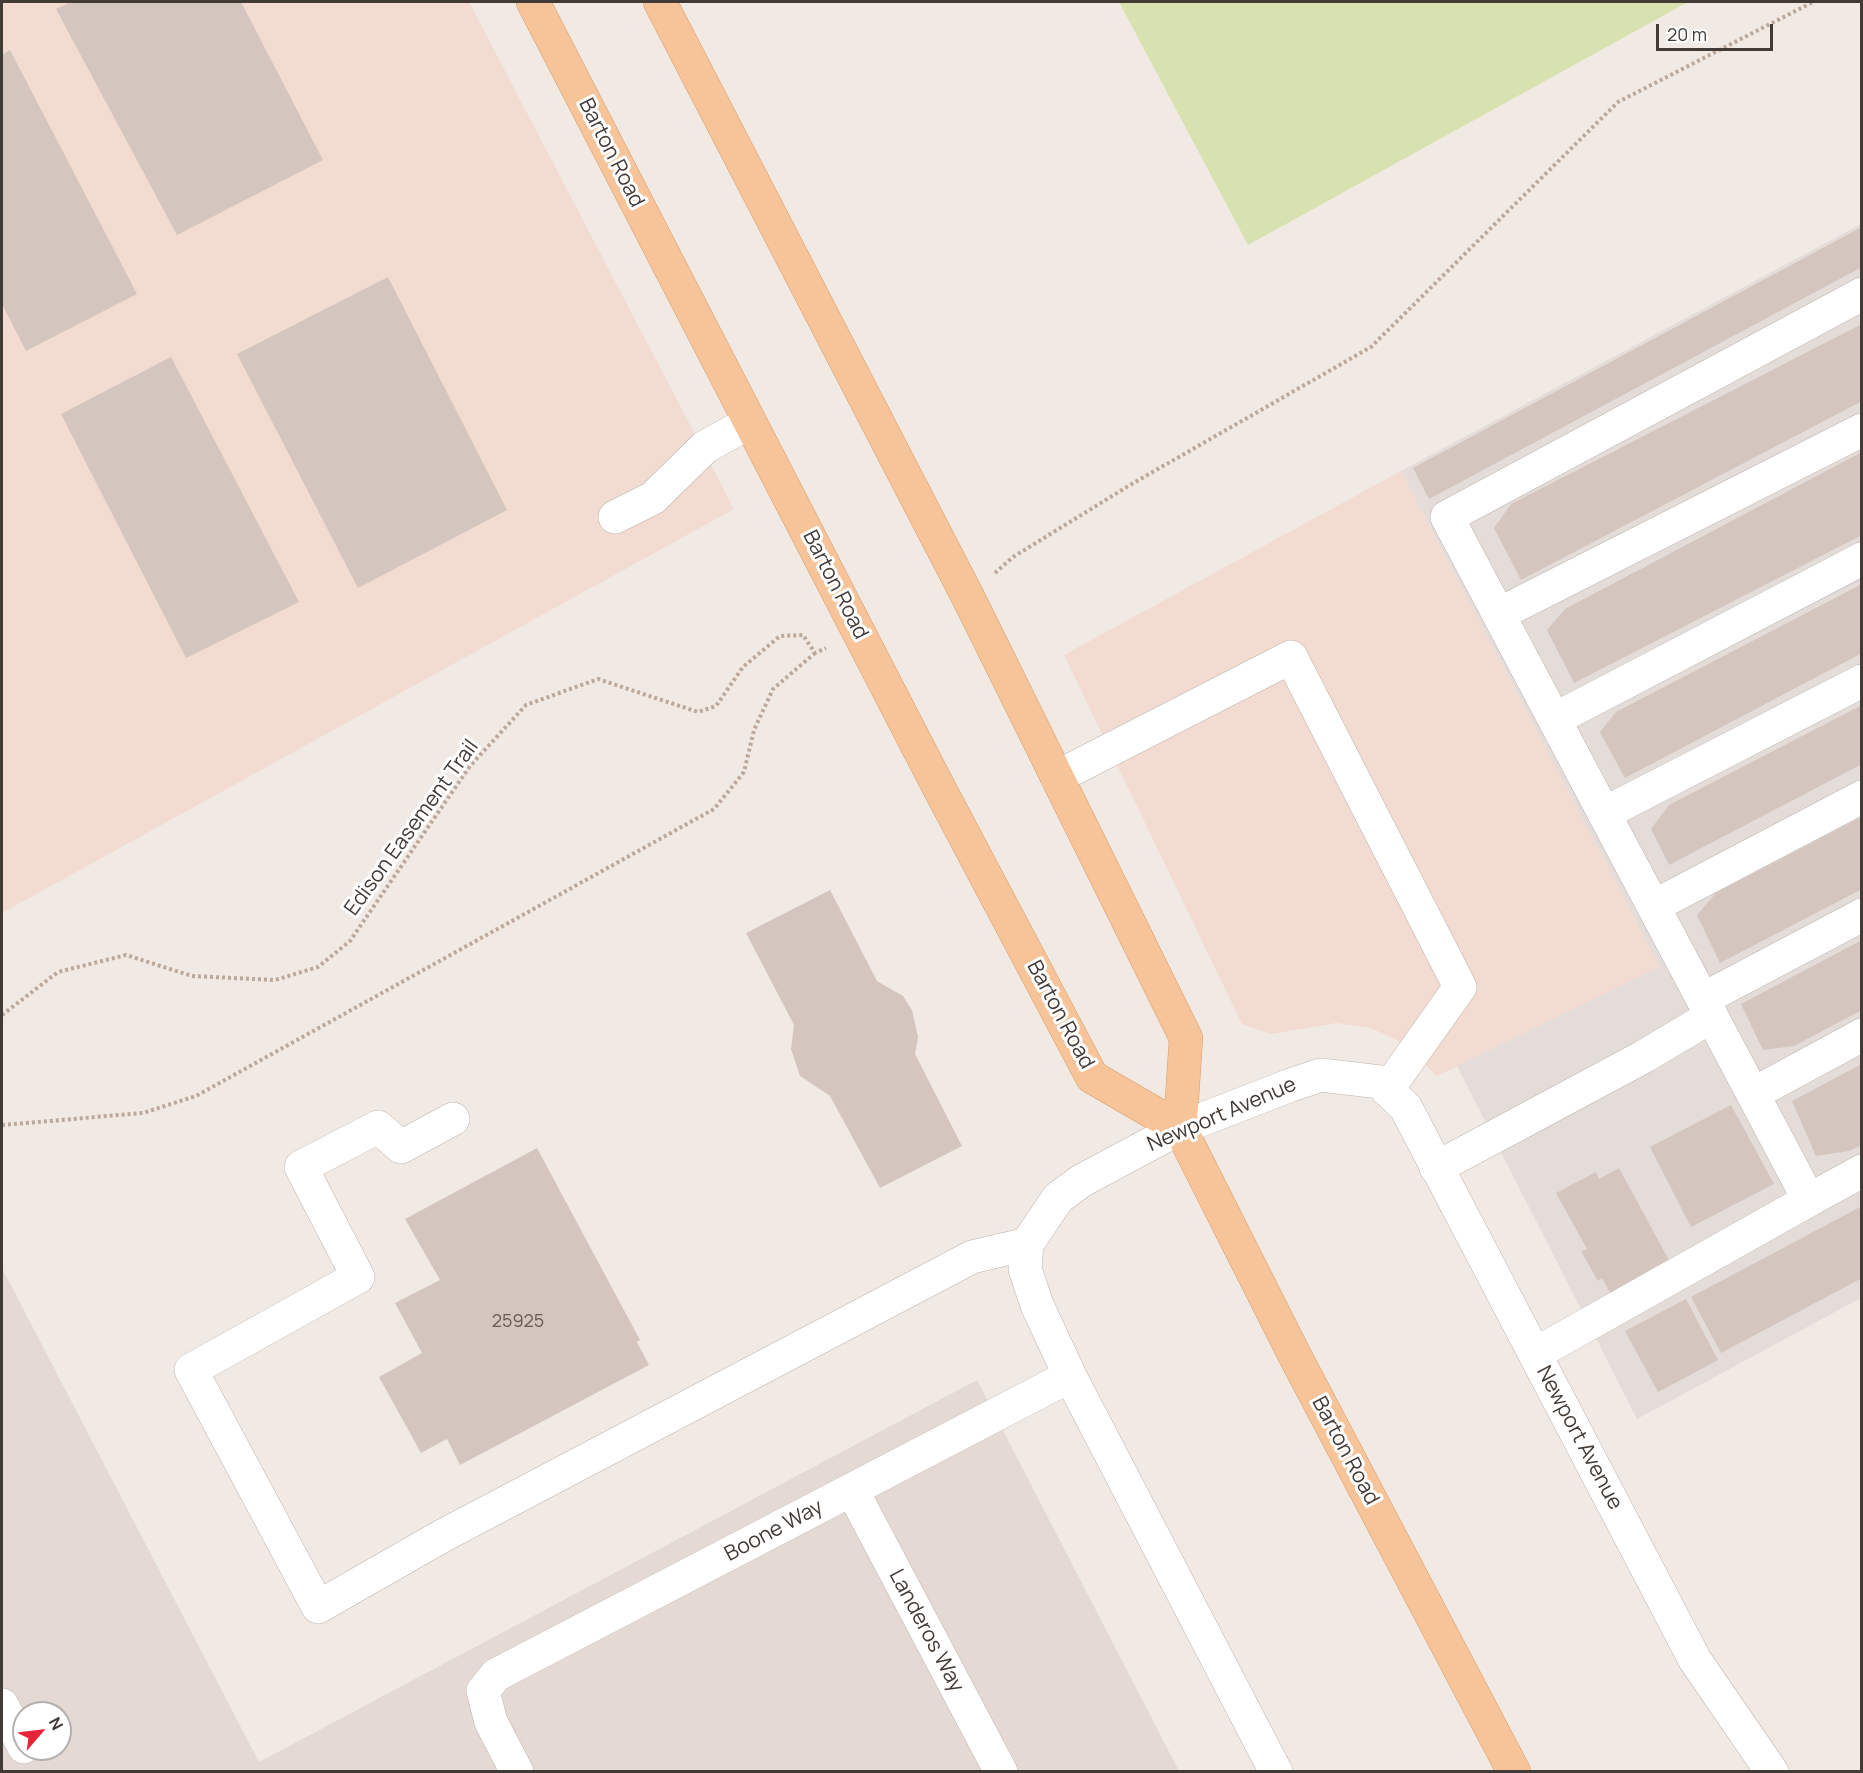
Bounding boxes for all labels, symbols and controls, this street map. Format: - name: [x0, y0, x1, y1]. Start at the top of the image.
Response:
- scale bar: [1659, 12, 1776, 50]
- text: 20 m: [1667, 22, 1707, 46]
- street label: Barton Road: [573, 94, 649, 212]
- street label: Barton Road: [797, 526, 873, 644]
- street label: Edison Easement Trail: [340, 735, 484, 921]
- street label: Barton Road: [1021, 957, 1099, 1073]
- street label: Newport Avenue: [1144, 1072, 1300, 1158]
- house number: 25925: [492, 1311, 544, 1333]
- street label: Newport Avenue: [1530, 1362, 1628, 1514]
- street label: Barton Road: [1306, 1393, 1384, 1509]
- street label: Boone Way: [721, 1495, 827, 1567]
- street label: Landeros Way: [883, 1565, 969, 1697]
- north arrow: [12, 1701, 72, 1761]
- text: N: [44, 1713, 69, 1734]

